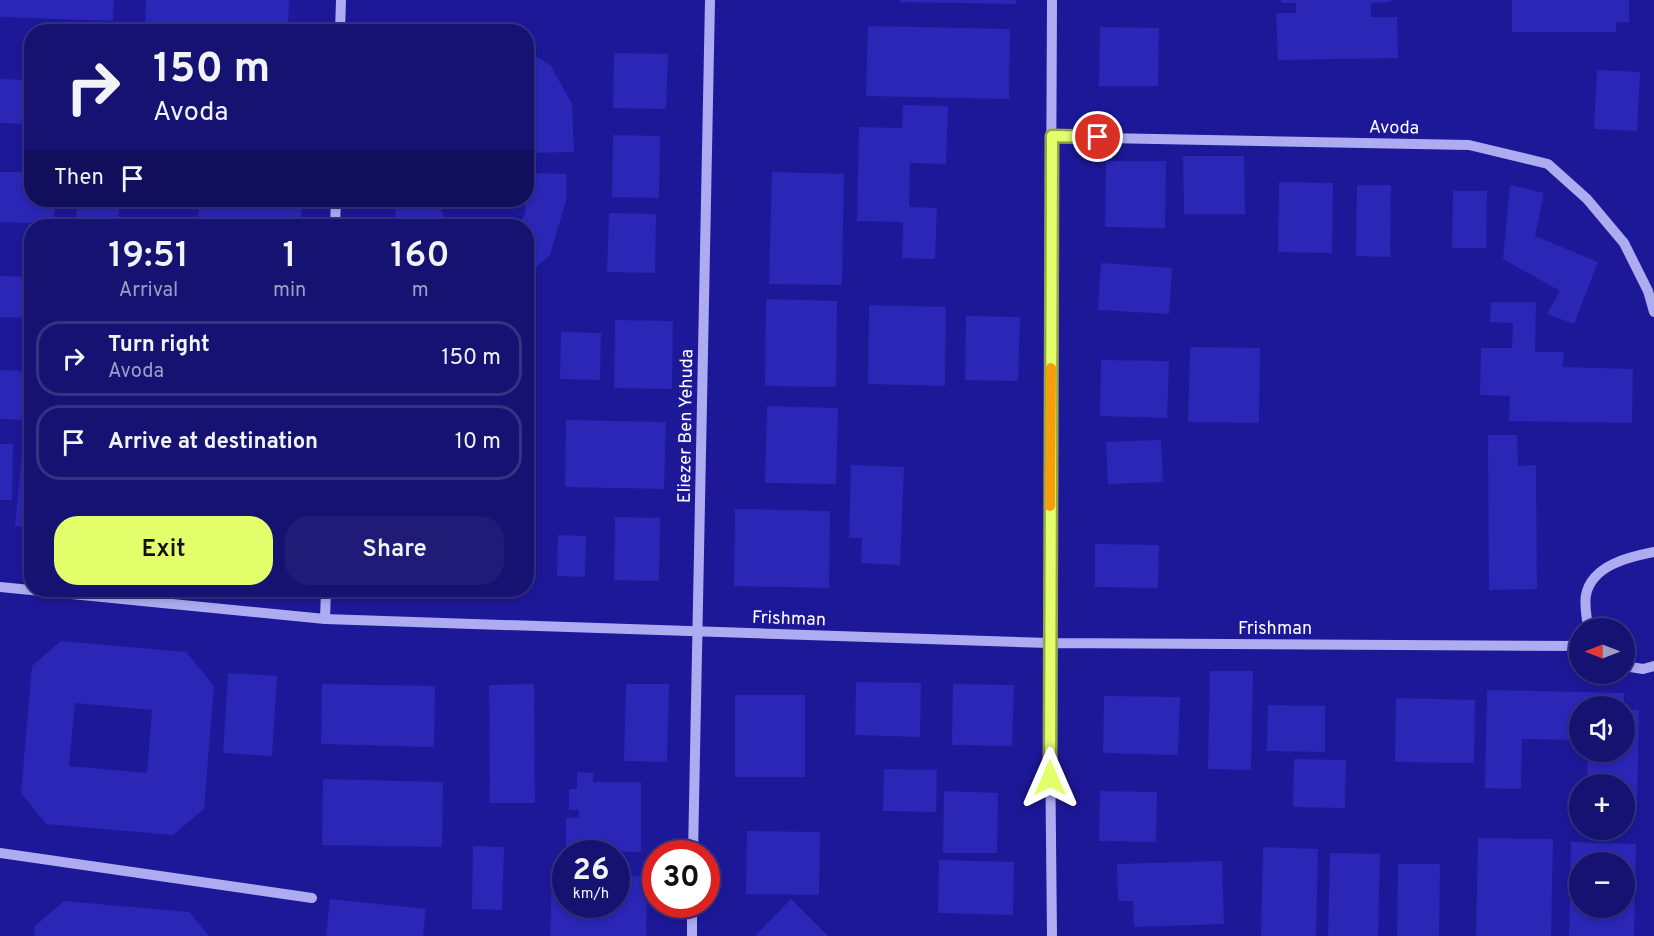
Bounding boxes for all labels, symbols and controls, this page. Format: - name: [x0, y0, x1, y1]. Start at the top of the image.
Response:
- text: 150 m: [153, 44, 270, 97]
- icon: right: [54, 48, 132, 126]
- text: Avoda: [153, 96, 229, 130]
- pin: [1072, 111, 1123, 162]
- street label: Avoda: [1369, 117, 1419, 140]
- icon: arrive: [1081, 120, 1114, 153]
- icon: arrive: [116, 162, 149, 195]
- text: Then: [54, 165, 104, 192]
- text: 19:51: [108, 234, 189, 280]
- text: 1: [283, 234, 297, 280]
- text: 160: [390, 234, 450, 280]
- text: Arrival: [119, 278, 178, 304]
- text: min: [273, 278, 306, 304]
- text: m: [412, 278, 429, 304]
- text: Turn right: [108, 332, 210, 359]
- icon: right: [57, 342, 90, 375]
- text: 150 m: [441, 345, 501, 372]
- street label: Eliezer Ben Yehuda: [674, 349, 699, 503]
- text: Avoda: [108, 359, 164, 385]
- icon: arrive: [57, 426, 90, 459]
- text: Arrive at destination: [108, 429, 318, 456]
- text: 10 m: [455, 429, 501, 456]
- button: Exit: [54, 516, 273, 585]
- button: Share: [285, 516, 504, 585]
- street label: Frishman: [751, 607, 826, 632]
- street label: Frishman: [1238, 618, 1312, 641]
- north arrow: [1569, 618, 1635, 684]
- map controls: [1569, 618, 1635, 918]
- button: sound: [1569, 696, 1635, 762]
- position arrow: [1018, 746, 1082, 810]
- button: +: [1569, 774, 1635, 840]
- speed limit sign: 30: [642, 840, 720, 918]
- button: −: [1569, 852, 1635, 918]
- text: 26: [573, 853, 609, 890]
- text: km/h: [573, 885, 609, 904]

